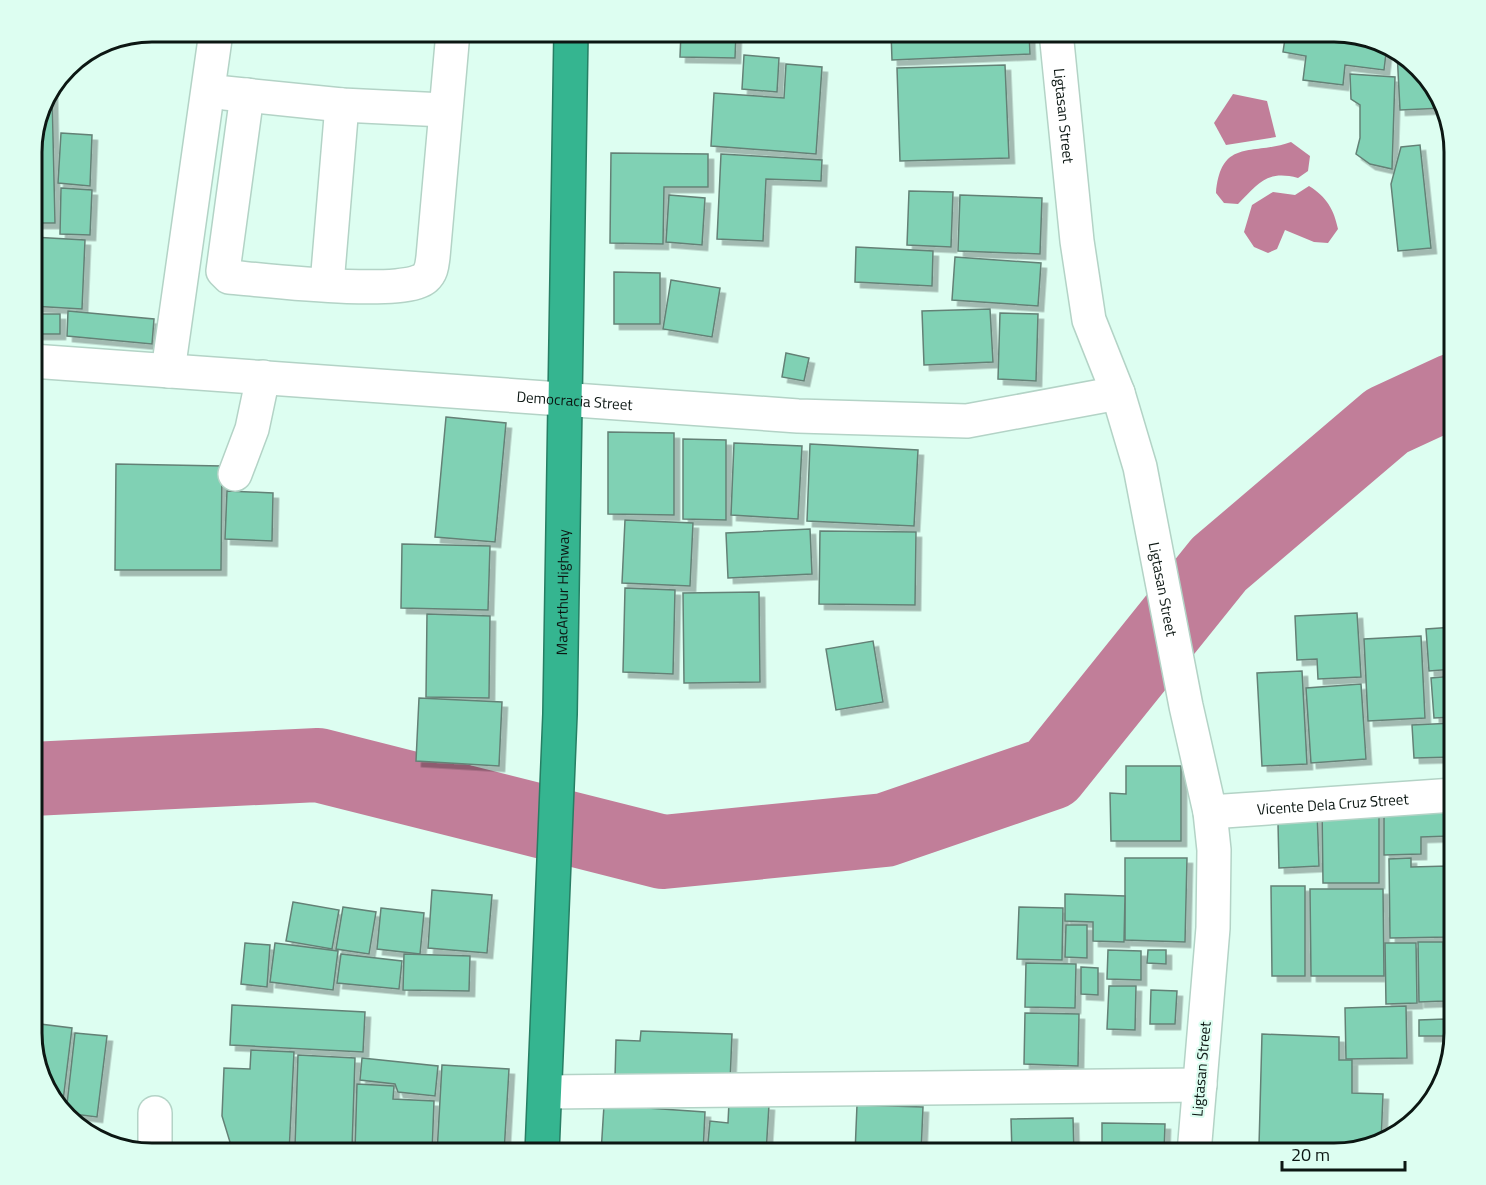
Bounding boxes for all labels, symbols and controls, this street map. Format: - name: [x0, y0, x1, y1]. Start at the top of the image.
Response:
- street label: Ligtasan Street: [1048, 67, 1081, 165]
- street label: Democracia Street: [516, 384, 634, 416]
- street label: MacArthur Highway: [549, 529, 574, 655]
- street label: Ligtasan Street: [1143, 540, 1184, 639]
- street label: Vicente Dela Cruz Street: [1256, 787, 1410, 820]
- street label: Ligtasan Street: [1185, 1020, 1217, 1118]
- scale bar: [1282, 1134, 1405, 1172]
- text: 20 m: [1291, 1141, 1330, 1168]

